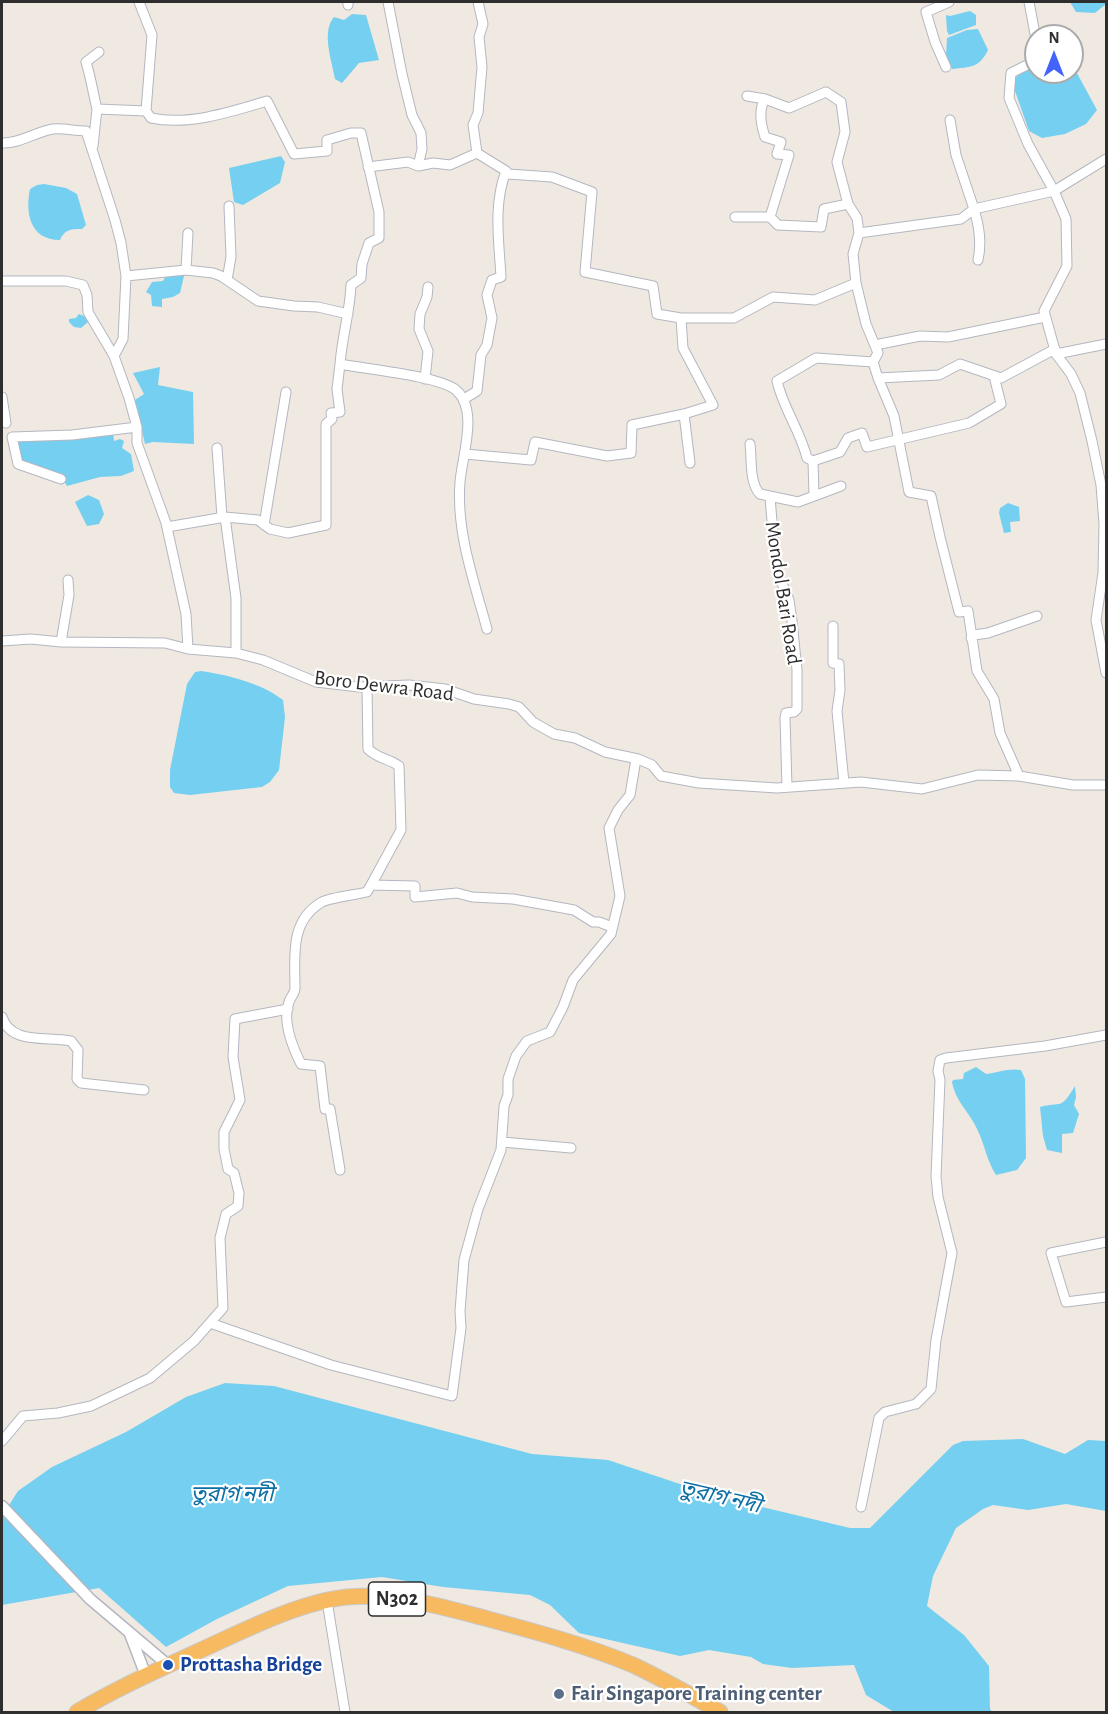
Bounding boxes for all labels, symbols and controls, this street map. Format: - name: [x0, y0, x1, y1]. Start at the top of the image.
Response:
- north arrow: [1024, 24, 1084, 84]
- text: N: [1048, 30, 1060, 46]
- street label: Mondol Bari Road: [759, 520, 807, 666]
- street label: Boro Dewra Road: [313, 665, 455, 707]
- water label: তুরাগ নদী: [676, 1475, 764, 1519]
- water label: তুরাগ নদী: [190, 1481, 274, 1507]
- road number: N302: [368, 1582, 426, 1616]
- place label: Prottasha Bridge: [180, 1652, 322, 1678]
- marker: Prottasha Bridge: [161, 1658, 175, 1672]
- place label: Fair Singapore Training center: [571, 1681, 822, 1707]
- marker: Fair Singapore Training center: [552, 1687, 566, 1701]

